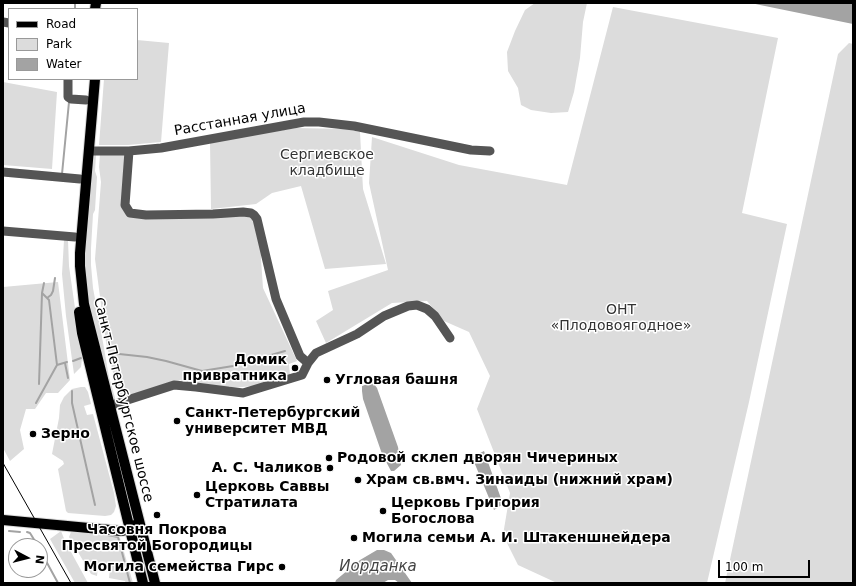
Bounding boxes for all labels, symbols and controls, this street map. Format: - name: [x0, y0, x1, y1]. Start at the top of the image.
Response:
- legend: [8, 8, 138, 80]
- text: Road: [46, 17, 76, 31]
- text: Park: [46, 37, 72, 51]
- text: Water: [46, 57, 81, 71]
- street label: Расстанная улица: [173, 100, 307, 140]
- park label: Сергиевское кладбище: [280, 147, 374, 180]
- street label: Санкт-Петербургское шоссе: [89, 296, 157, 504]
- park label: ОНТ «Плодовоягодное»: [551, 302, 691, 334]
- place label: Домик привратника: [183, 352, 287, 384]
- marker: Домик привратника: [290, 363, 300, 373]
- place label: Угловая башня: [335, 372, 458, 388]
- marker: Угловая башня: [322, 375, 332, 385]
- place label: Санкт-Петербургский университет МВД: [185, 405, 360, 438]
- marker: Санкт-Петербургский университет МВД: [172, 416, 182, 426]
- place label: Зерно: [41, 426, 90, 442]
- marker: Зерно: [28, 429, 38, 439]
- place label: Родовой склеп дворян Чичериных: [337, 450, 618, 466]
- marker: Родовой склеп дворян Чичериных: [324, 453, 334, 463]
- place label: А. С. Чаликов: [212, 460, 322, 476]
- marker: А. С. Чаликов: [325, 463, 335, 473]
- place label: Храм св.вмч. Зинаиды (нижний храм): [366, 472, 673, 488]
- marker: Храм св.вмч. Зинаиды (нижний храм): [353, 475, 363, 485]
- place label: Церковь Саввы Стратилата: [205, 479, 329, 512]
- marker: Церковь Саввы Стратилата: [192, 490, 202, 500]
- place label: Церковь Григория Богослова: [391, 495, 540, 528]
- marker: Церковь Григория Богослова: [378, 506, 388, 516]
- marker: Часовня Покрова Пресвятой Богородицы: [152, 510, 162, 520]
- place label: Часовня Покрова Пресвятой Богородицы: [62, 522, 252, 554]
- place label: Могила семьи А. И. Штакеншнейдера: [362, 530, 671, 546]
- marker: Могила семьи А. И. Штакеншнейдера: [349, 533, 359, 543]
- north arrow: [8, 538, 48, 578]
- scale bar: [720, 552, 812, 578]
- text: N: [32, 554, 46, 565]
- water label: Иорданка: [339, 558, 417, 576]
- place label: Могила семейства Гирс: [84, 559, 274, 575]
- text: 100 m: [725, 560, 763, 574]
- marker: Могила семейства Гирс: [277, 562, 287, 572]

